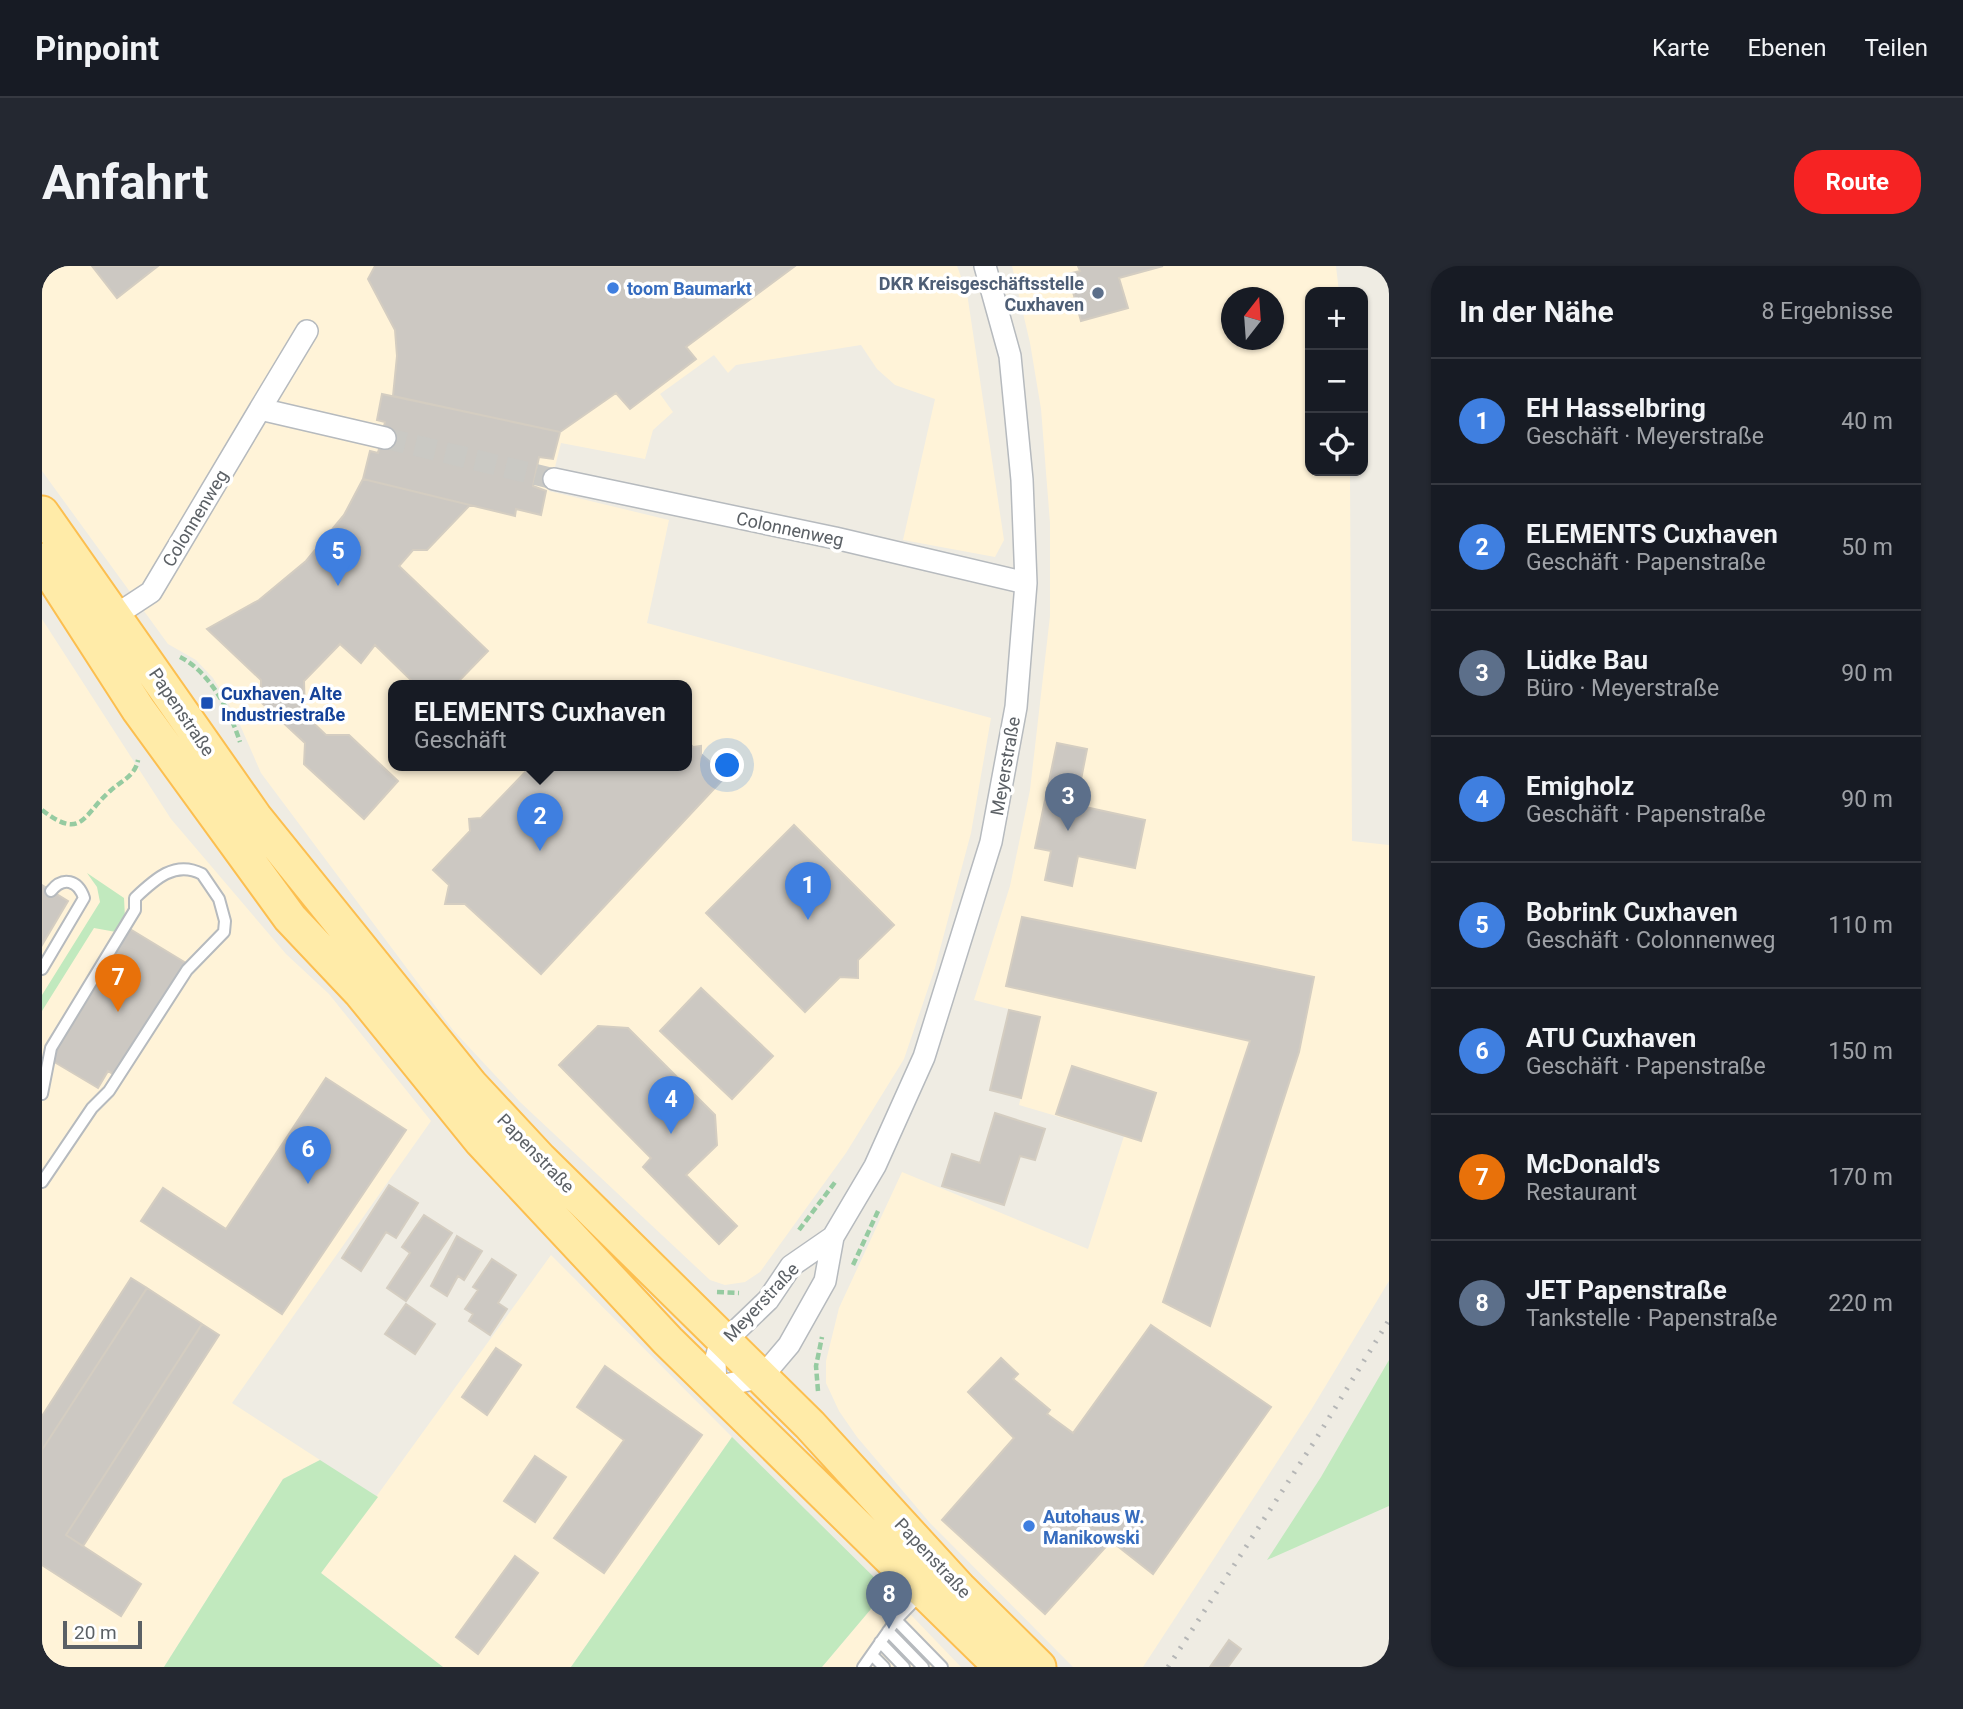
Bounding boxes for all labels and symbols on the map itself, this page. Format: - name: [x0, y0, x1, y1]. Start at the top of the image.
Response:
- place label: DKR Kreisgeschäftsstelle Cuxhaven: [879, 273, 1084, 315]
- place label: toom Baumarkt: [627, 278, 752, 299]
- marker: toom Baumarkt: [605, 280, 621, 296]
- marker: DKR Kreisgeschäftsstelle Cuxhaven: [1090, 285, 1106, 301]
- north arrow: [1221, 287, 1284, 350]
- street label: Colonnenweg: [158, 466, 232, 570]
- street label: Colonnenweg: [734, 507, 846, 551]
- pin: 5: [315, 528, 361, 586]
- street label: Papenstraße: [145, 664, 219, 760]
- place label: Cuxhaven, Alte Industriestraße: [221, 683, 346, 725]
- marker: Cuxhaven, Alte Industriestraße: [199, 695, 215, 711]
- street label: Meyerstraße: [986, 715, 1024, 817]
- your location: [710, 748, 744, 782]
- pin: 3: [1045, 773, 1091, 831]
- pin: 2: [517, 793, 563, 851]
- pin: 1: [785, 862, 831, 920]
- pin: 7: [95, 954, 141, 1012]
- pin: 4: [648, 1076, 694, 1134]
- street label: Papenstraße: [493, 1109, 579, 1197]
- pin: 6: [285, 1126, 331, 1184]
- street label: Meyerstraße: [719, 1258, 803, 1346]
- place label: Autohaus W. Manikowski: [1043, 1506, 1144, 1548]
- street label: Papenstraße: [891, 1514, 975, 1602]
- marker: Autohaus W. Manikowski: [1021, 1518, 1037, 1534]
- pin: 8: [866, 1571, 912, 1629]
- scale bar: [63, 1618, 142, 1650]

